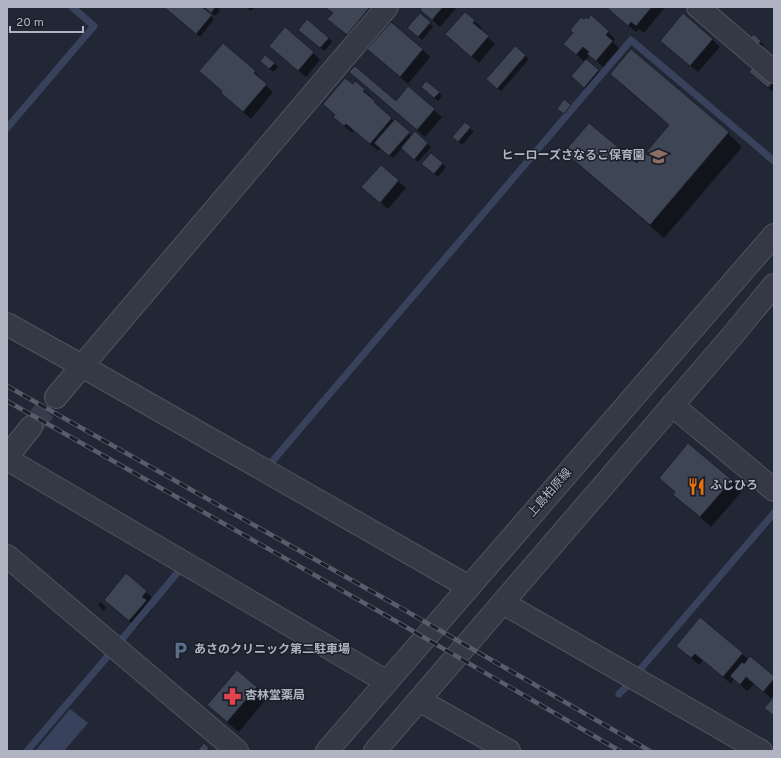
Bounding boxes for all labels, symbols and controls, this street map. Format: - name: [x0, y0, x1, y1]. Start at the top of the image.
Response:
- scale bar: [10, 8, 83, 34]
- text: 20 m: [16, 15, 44, 31]
- school or university icon: ヒーローズさなるこ保育園: [648, 146, 668, 166]
- place label: ヒーローズさなるこ保育園: [502, 148, 645, 164]
- street label: 上島柏原線: [524, 465, 576, 521]
- restaurant icon: ふじひろ: [687, 476, 707, 496]
- place label: ふじひろ: [710, 478, 758, 494]
- parking icon: あさのクリニック第二駐車場: [171, 640, 191, 660]
- place label: あさのクリニック第二駐車場: [194, 642, 350, 658]
- pharmacy icon: 杏林堂薬局: [222, 686, 242, 706]
- place label: 杏林堂薬局: [245, 688, 305, 704]

